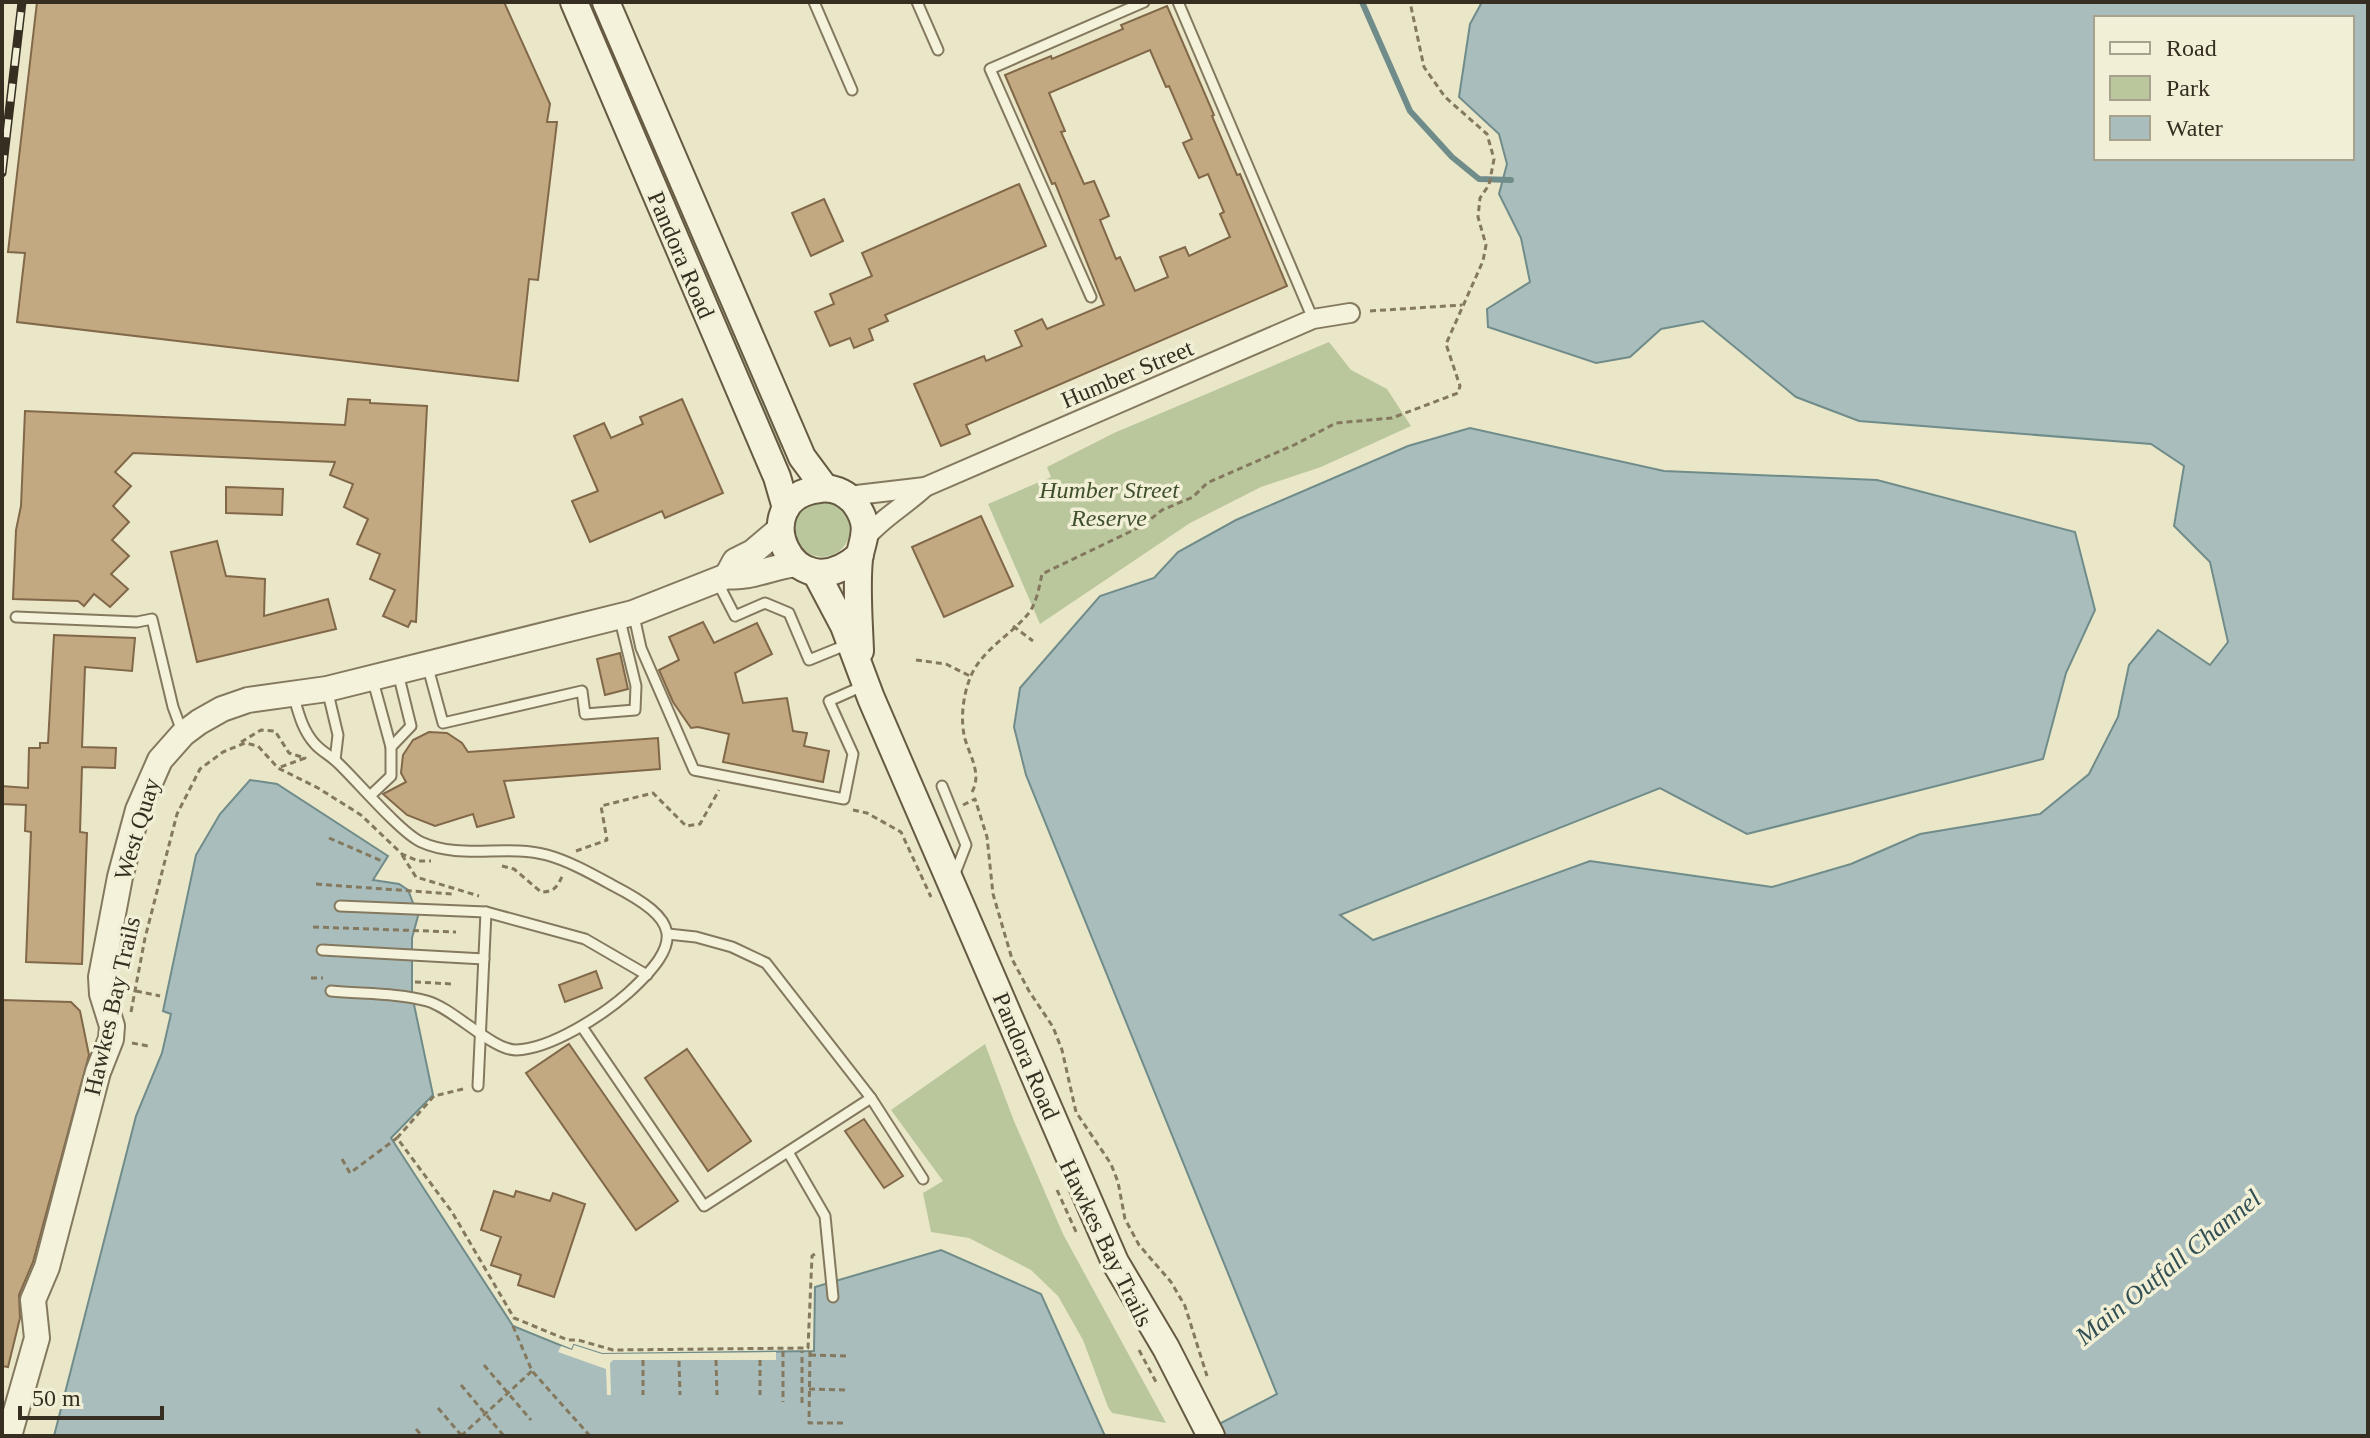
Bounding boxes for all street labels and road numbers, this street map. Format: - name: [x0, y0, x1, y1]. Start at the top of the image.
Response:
- street label: Pandora Road: [643, 188, 719, 322]
- street label: Humber Street: [1057, 334, 1197, 413]
- street label: West Quay: [109, 775, 165, 883]
- street label: Hawkes Bay Trails: [79, 914, 145, 1098]
- street label: Pandora Road: [988, 989, 1064, 1123]
- street label: Hawkes Bay Trails: [1054, 1155, 1158, 1331]

